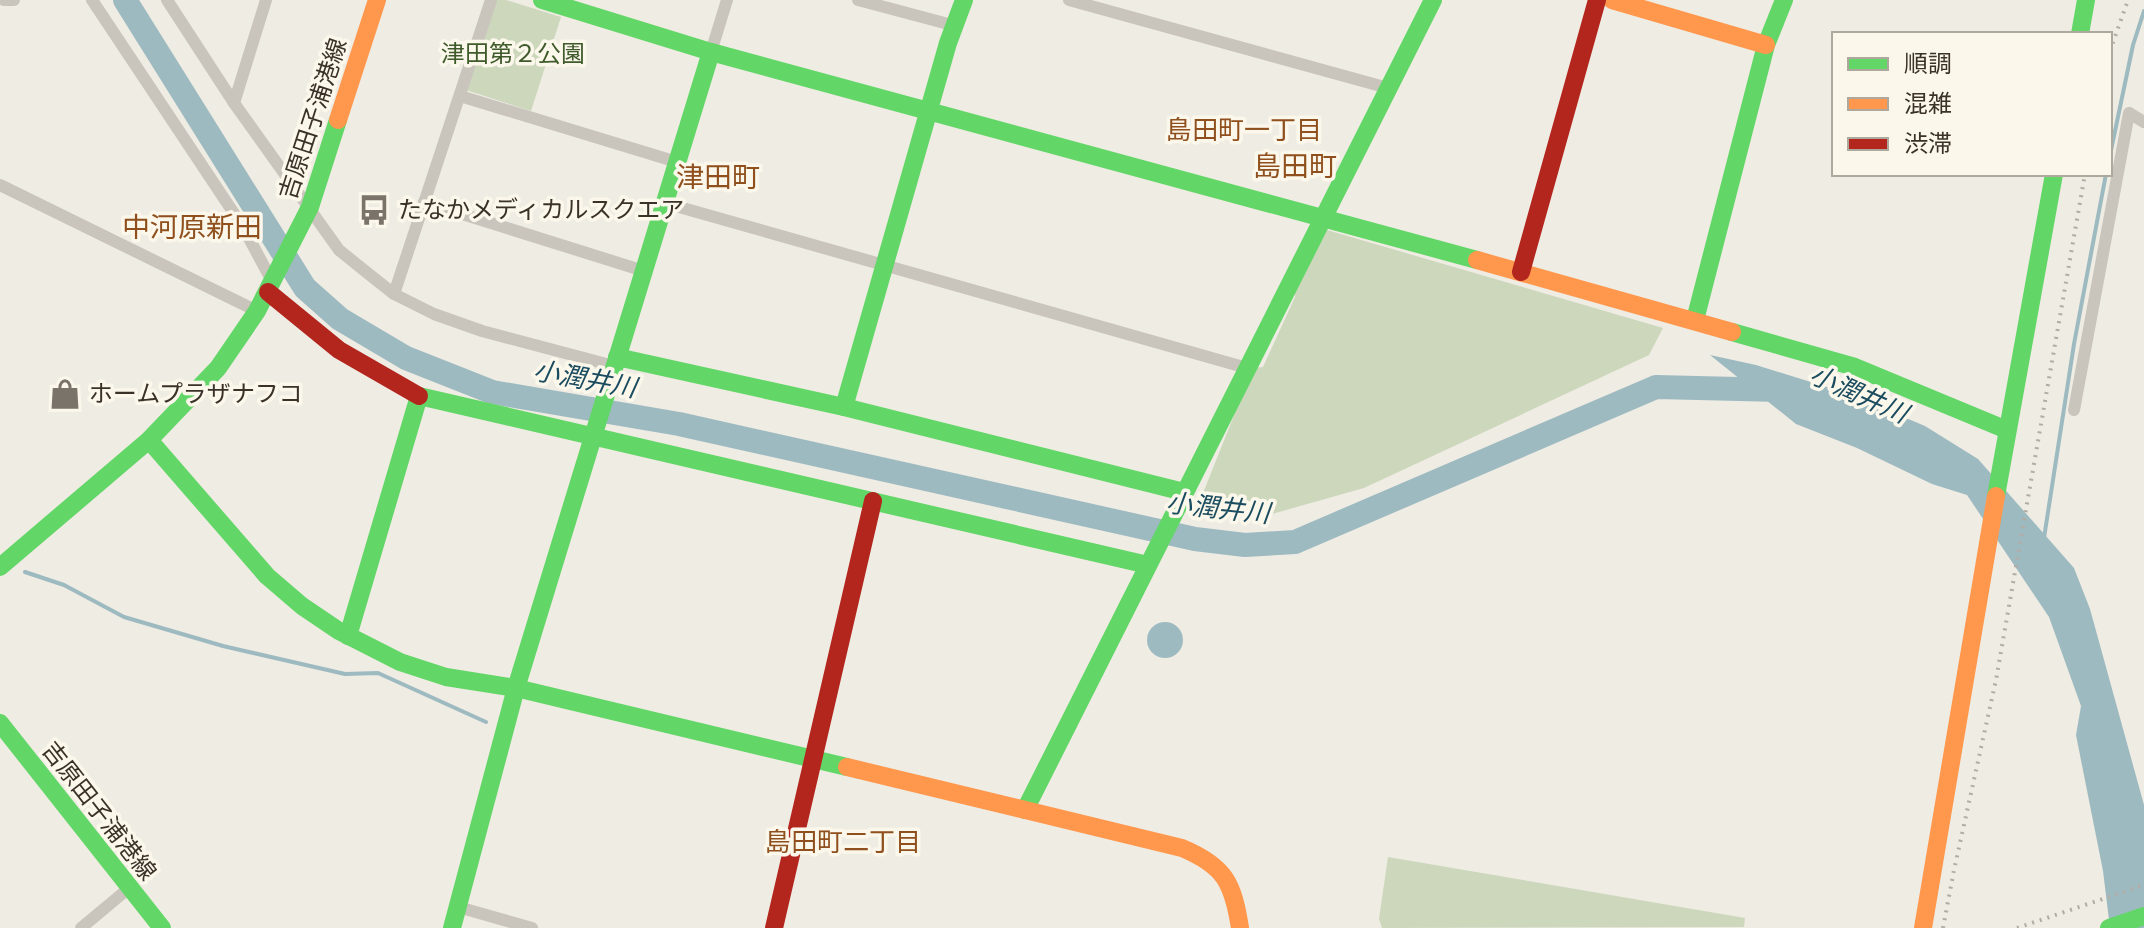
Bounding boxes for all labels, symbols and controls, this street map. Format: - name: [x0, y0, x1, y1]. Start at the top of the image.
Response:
- legend: [1832, 32, 2112, 176]
- street label: 吉原田子浦港線: [271, 34, 356, 204]
- park label: 津田第２公園: [441, 37, 585, 72]
- text: 順調: [1904, 47, 1952, 82]
- text: 混雑: [1904, 87, 1952, 122]
- district label: 島田町一丁目: [1166, 112, 1322, 149]
- text: 渋滞: [1904, 127, 1952, 162]
- district label: 島田町: [1253, 147, 1337, 187]
- district label: 津田町: [676, 158, 760, 198]
- bus stop icon: たなかメディカルスクエア: [357, 193, 391, 227]
- place label: たなかメディカルスクエア: [398, 193, 684, 228]
- district label: 中河原新田: [122, 208, 262, 248]
- water label: 小潤井川: [530, 352, 642, 407]
- water label: 小潤井川: [1804, 356, 1917, 434]
- shop icon: ホームプラザナフコ: [48, 377, 82, 411]
- place label: ホームプラザナフコ: [89, 377, 303, 412]
- water label: 小潤井川: [1164, 485, 1275, 533]
- street label: 吉原田子浦港線: [33, 734, 164, 888]
- district label: 島田町二丁目: [765, 824, 921, 861]

